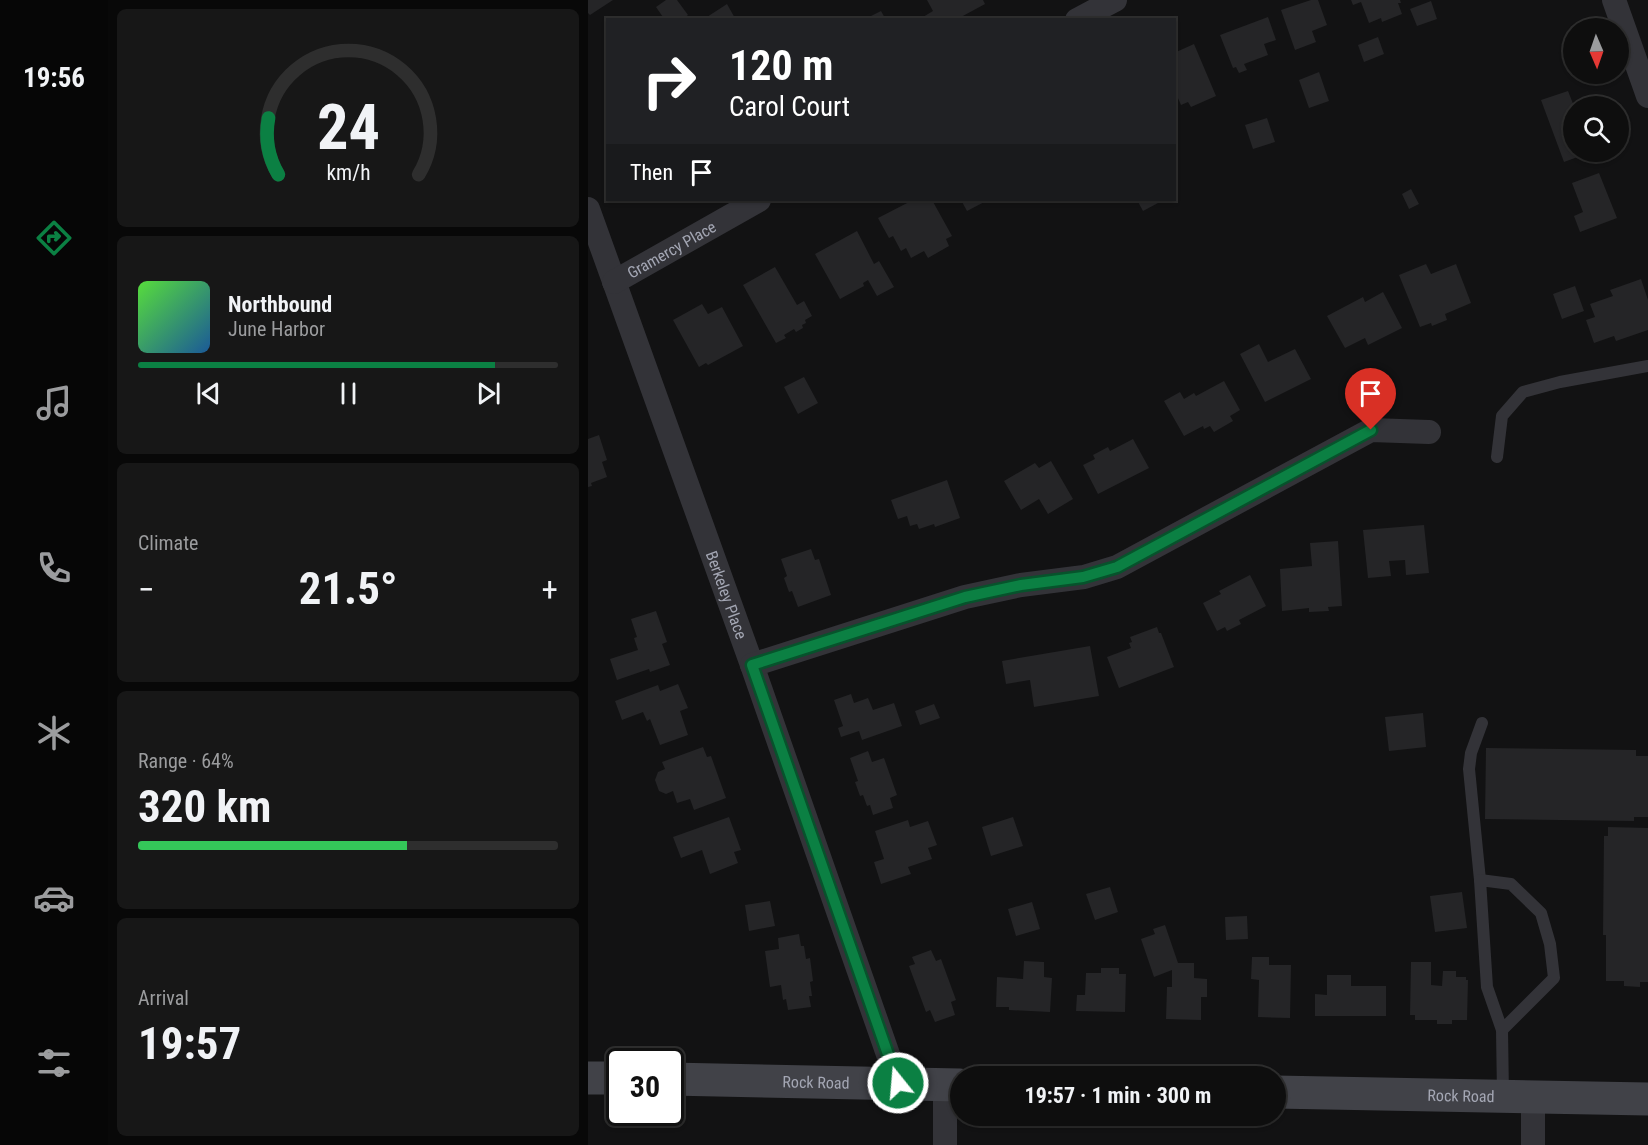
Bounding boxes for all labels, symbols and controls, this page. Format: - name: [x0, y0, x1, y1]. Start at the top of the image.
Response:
- north arrow: [1563, 18, 1629, 84]
- map controls: [1563, 18, 1629, 162]
- text: 120 m: [729, 41, 834, 90]
- icon: right: [630, 42, 708, 120]
- text: 19:56: [23, 62, 85, 94]
- text: 24: [316, 91, 380, 164]
- text: Carol Court: [729, 91, 850, 123]
- button: search: [1563, 96, 1629, 162]
- icon: arrive: [685, 156, 718, 189]
- text: km/h: [326, 160, 370, 185]
- text: Then: [630, 160, 673, 185]
- icon: directions: [33, 217, 75, 259]
- street label: Gramercy Place: [624, 217, 719, 282]
- text: Northbound: [228, 292, 332, 317]
- text: June Harbor: [228, 317, 325, 341]
- pin: [1345, 368, 1396, 430]
- icon: previous: [192, 377, 225, 410]
- icon: pause: [332, 377, 365, 410]
- icon: next: [472, 377, 505, 410]
- icon: arrive: [1354, 377, 1387, 410]
- icon: music: [33, 382, 75, 424]
- text: Climate: [138, 531, 198, 555]
- icon: phone: [33, 547, 75, 589]
- street label: Berkeley Place: [702, 548, 751, 641]
- text: 21.5°: [299, 562, 397, 615]
- text: −: [138, 570, 155, 609]
- text: +: [542, 570, 558, 609]
- icon: climate: [33, 712, 75, 754]
- text: Range · 64%: [138, 749, 234, 773]
- text: 320 km: [138, 780, 271, 833]
- icon: car: [33, 877, 75, 919]
- text: Arrival: [138, 986, 189, 1010]
- text: 19:57: [138, 1017, 241, 1070]
- icon: filters: [33, 1042, 75, 1084]
- speed limit sign: 30: [606, 1048, 684, 1126]
- position arrow: [866, 1051, 930, 1115]
- street label: Rock Road: [782, 1072, 850, 1092]
- text: 19:57 · 1 min · 300 m: [1025, 1083, 1211, 1108]
- street label: Rock Road: [1427, 1085, 1495, 1106]

